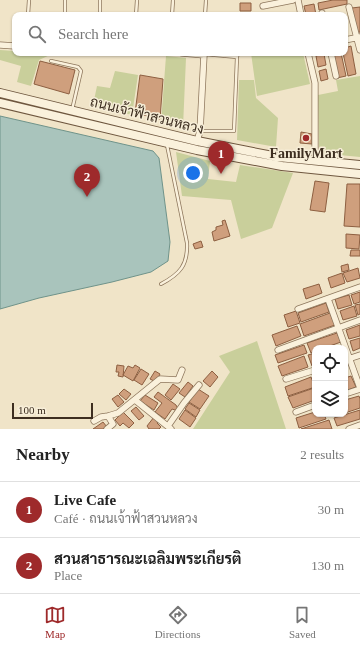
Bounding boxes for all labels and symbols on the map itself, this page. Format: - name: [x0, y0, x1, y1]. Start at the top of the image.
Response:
- street label: ถนนเจ้าฟ้าสวนหลวง: [89, 92, 206, 137]
- marker: FamilyMart: [301, 133, 311, 143]
- pin: 1: [208, 141, 234, 174]
- place label: FamilyMart: [269, 146, 343, 161]
- your location: [183, 163, 203, 183]
- pin: 2: [74, 164, 100, 197]
- scale bar: [12, 401, 93, 420]

